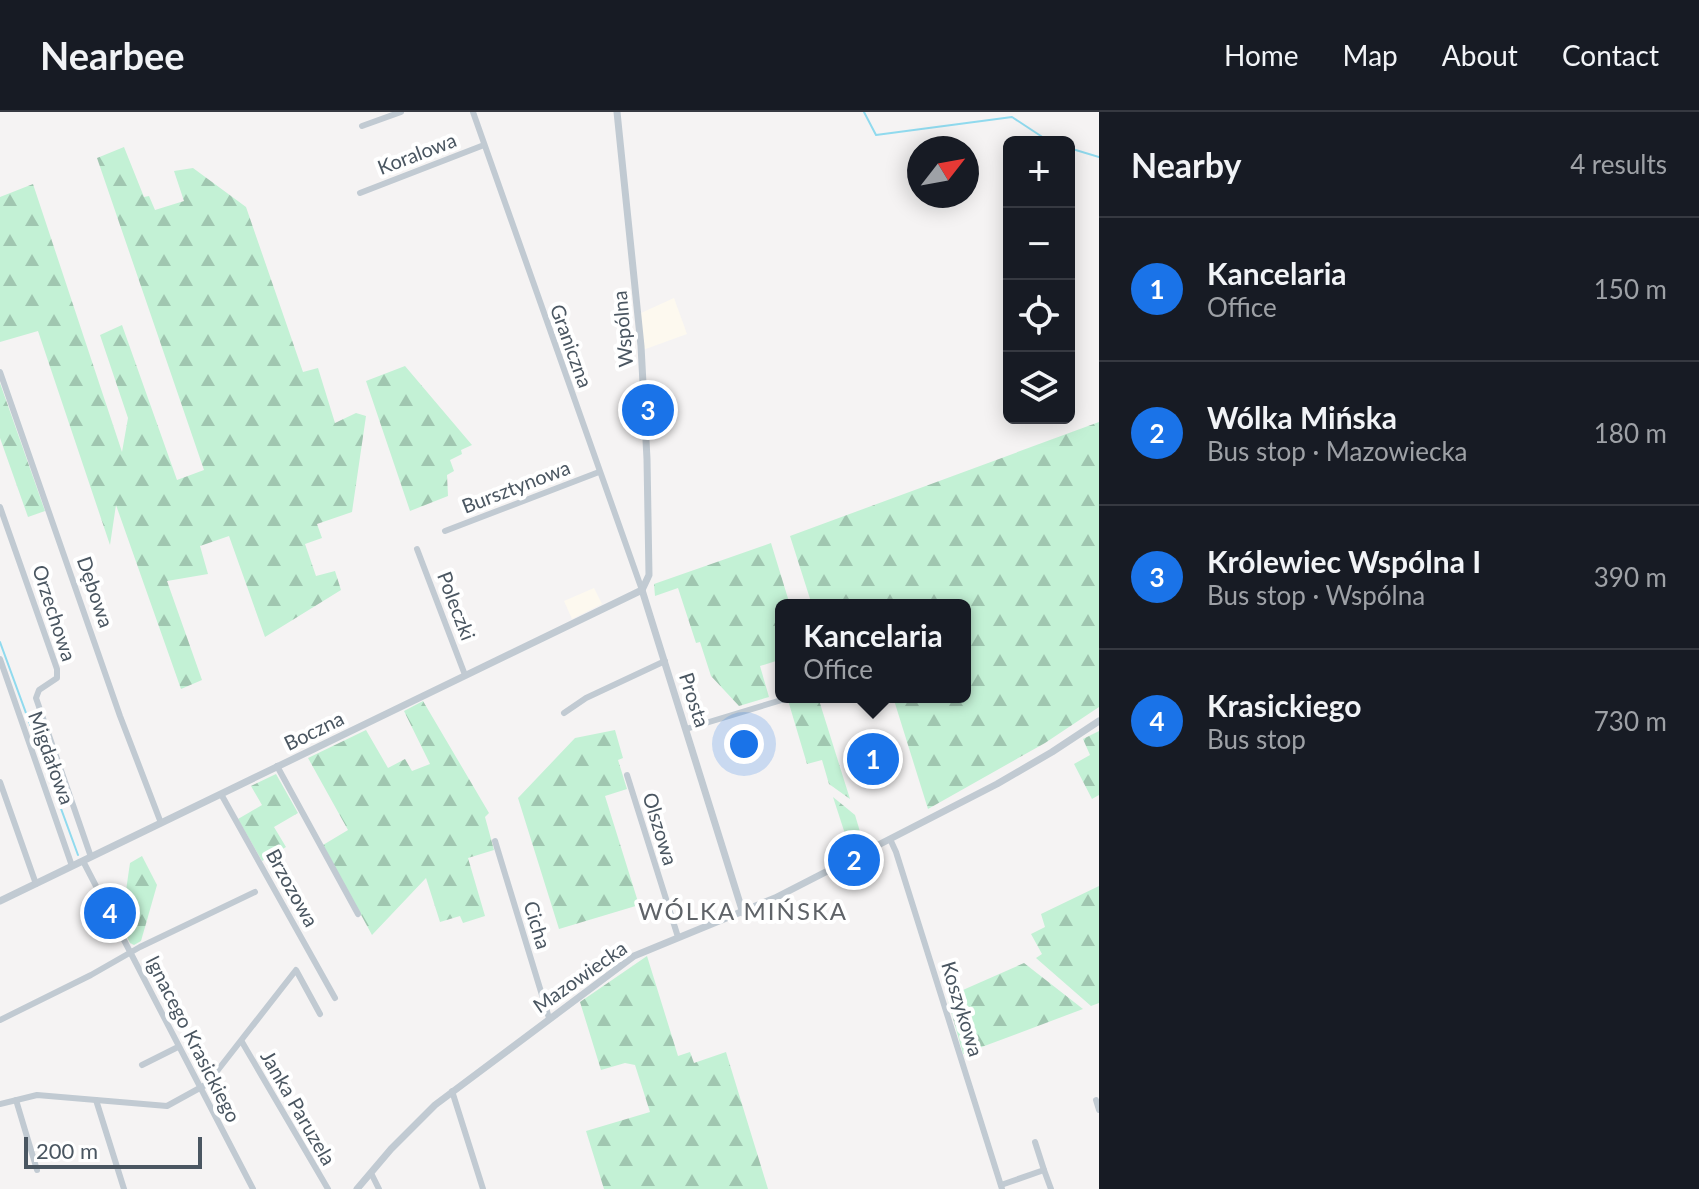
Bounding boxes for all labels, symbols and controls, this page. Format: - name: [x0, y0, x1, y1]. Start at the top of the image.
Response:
- text: Nearbee: [40, 32, 185, 78]
- text: Home: [1224, 38, 1299, 72]
- text: Map: [1343, 38, 1398, 72]
- text: About: [1442, 38, 1518, 72]
- text: Contact: [1562, 38, 1659, 72]
- street label: Koralowa: [374, 127, 459, 179]
- north arrow: [907, 136, 979, 208]
- map controls: [1003, 136, 1075, 424]
- button: +: [1003, 136, 1075, 208]
- text: Nearby: [1131, 144, 1242, 185]
- text: 4 results: [1570, 148, 1667, 180]
- button: −: [1003, 208, 1075, 280]
- text: Kancelaria: [1207, 255, 1347, 291]
- text: 1: [1149, 273, 1165, 305]
- text: 150 m: [1594, 273, 1667, 305]
- button: locate: [1003, 280, 1075, 352]
- street label: Wspólna: [607, 290, 637, 368]
- text: Office: [1207, 291, 1277, 323]
- street label: Graniczna: [546, 301, 598, 391]
- button: layers: [1003, 352, 1075, 424]
- pin: 3: [622, 380, 674, 440]
- text: Wólka Mińska: [1207, 399, 1397, 435]
- text: 2: [1149, 417, 1165, 449]
- text: 180 m: [1594, 417, 1667, 449]
- text: Bus stop · Mazowiecka: [1207, 435, 1468, 467]
- street label: Bursztynowa: [458, 454, 573, 518]
- text: Królewiec Wspólna I: [1207, 543, 1481, 579]
- street label: Dębowa: [73, 553, 119, 630]
- street label: Orzechowa: [28, 561, 82, 664]
- text: 3: [1149, 561, 1165, 593]
- text: 390 m: [1594, 561, 1667, 593]
- street label: Poleczki: [433, 568, 481, 643]
- text: Bus stop · Wspólna: [1207, 579, 1425, 611]
- popup: [775, 599, 971, 703]
- text: Kancelaria: [803, 617, 943, 653]
- text: Office: [803, 653, 873, 685]
- street label: Prosta: [675, 669, 715, 730]
- text: Krasickiego: [1207, 687, 1362, 723]
- street label: Boczna: [280, 705, 347, 755]
- text: 4: [1149, 705, 1165, 737]
- text: 730 m: [1594, 705, 1667, 737]
- street label: Migdałowa: [24, 708, 80, 808]
- text: Bus stop: [1207, 723, 1306, 755]
- your location: [724, 724, 764, 764]
- pin: 1: [847, 729, 899, 789]
- street label: Olszowa: [639, 789, 683, 868]
- pin: 2: [828, 830, 880, 890]
- street label: Brzozowa: [262, 844, 324, 931]
- pin: 4: [84, 883, 136, 943]
- district label: WÓLKA MIŃSKA: [638, 896, 848, 925]
- street label: Cicha: [519, 898, 557, 952]
- street label: Mazowiecka: [528, 935, 631, 1017]
- street label: Ignacego Krasickiego: [141, 951, 246, 1126]
- street label: Koszykowa: [937, 958, 989, 1059]
- street label: Janka Paruzela: [256, 1046, 341, 1169]
- scale bar: [24, 1133, 202, 1169]
- text: 200 m: [36, 1137, 98, 1164]

